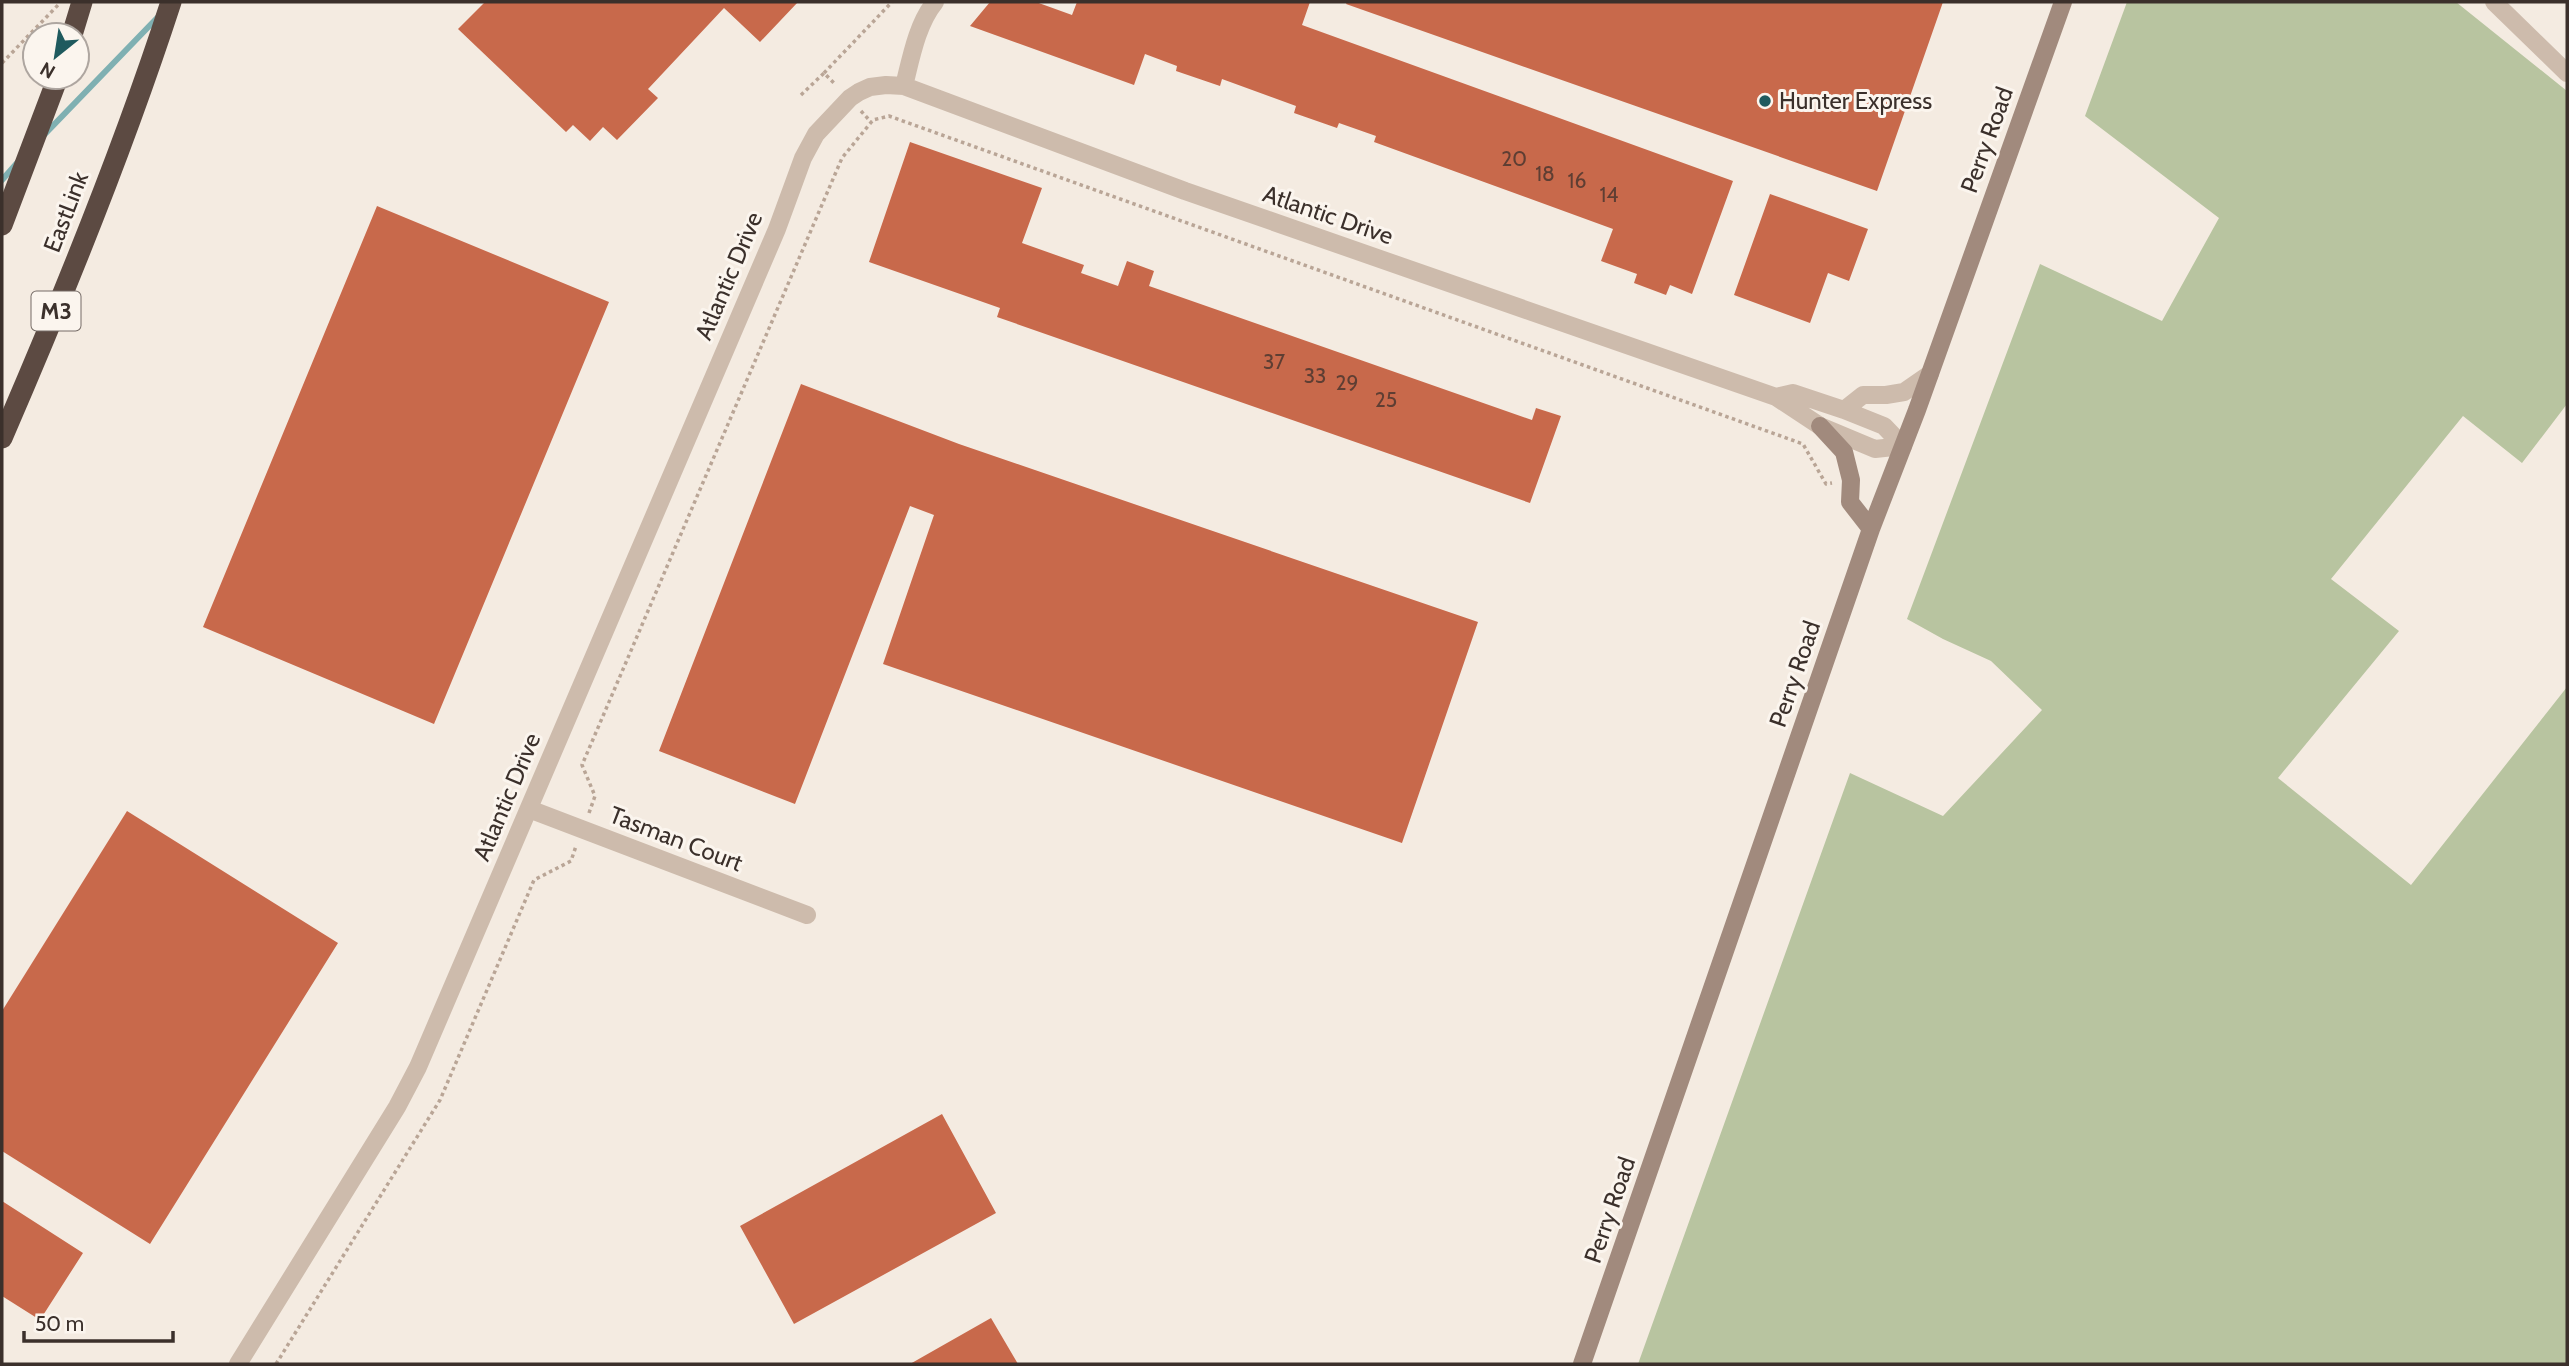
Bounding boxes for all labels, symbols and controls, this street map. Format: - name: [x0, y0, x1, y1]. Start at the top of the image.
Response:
- north arrow: [21, 21, 91, 91]
- text: N: [36, 57, 59, 84]
- street label: Perry Road: [1954, 83, 2019, 197]
- place label: Hunter Express: [1779, 86, 1932, 115]
- marker: Hunter Express: [1757, 93, 1773, 109]
- house number: 20: [1501, 146, 1527, 171]
- house number: 18: [1535, 161, 1555, 186]
- street label: EastLink: [37, 167, 94, 256]
- house number: 16: [1568, 168, 1586, 193]
- street label: Atlantic Drive: [1259, 179, 1397, 250]
- house number: 14: [1600, 182, 1618, 207]
- street label: Atlantic Drive: [689, 208, 768, 344]
- road number: M3: [32, 292, 80, 330]
- house number: 37: [1263, 349, 1285, 374]
- house number: 33: [1304, 363, 1326, 388]
- house number: 29: [1336, 370, 1358, 395]
- house number: 25: [1375, 387, 1397, 412]
- street label: Perry Road: [1763, 617, 1826, 731]
- street label: Atlantic Drive: [467, 729, 546, 865]
- street label: Tasman Court: [606, 800, 747, 877]
- street label: Perry Road: [1578, 1153, 1641, 1267]
- scale bar: [24, 1300, 173, 1344]
- text: 50 m: [35, 1311, 84, 1336]

